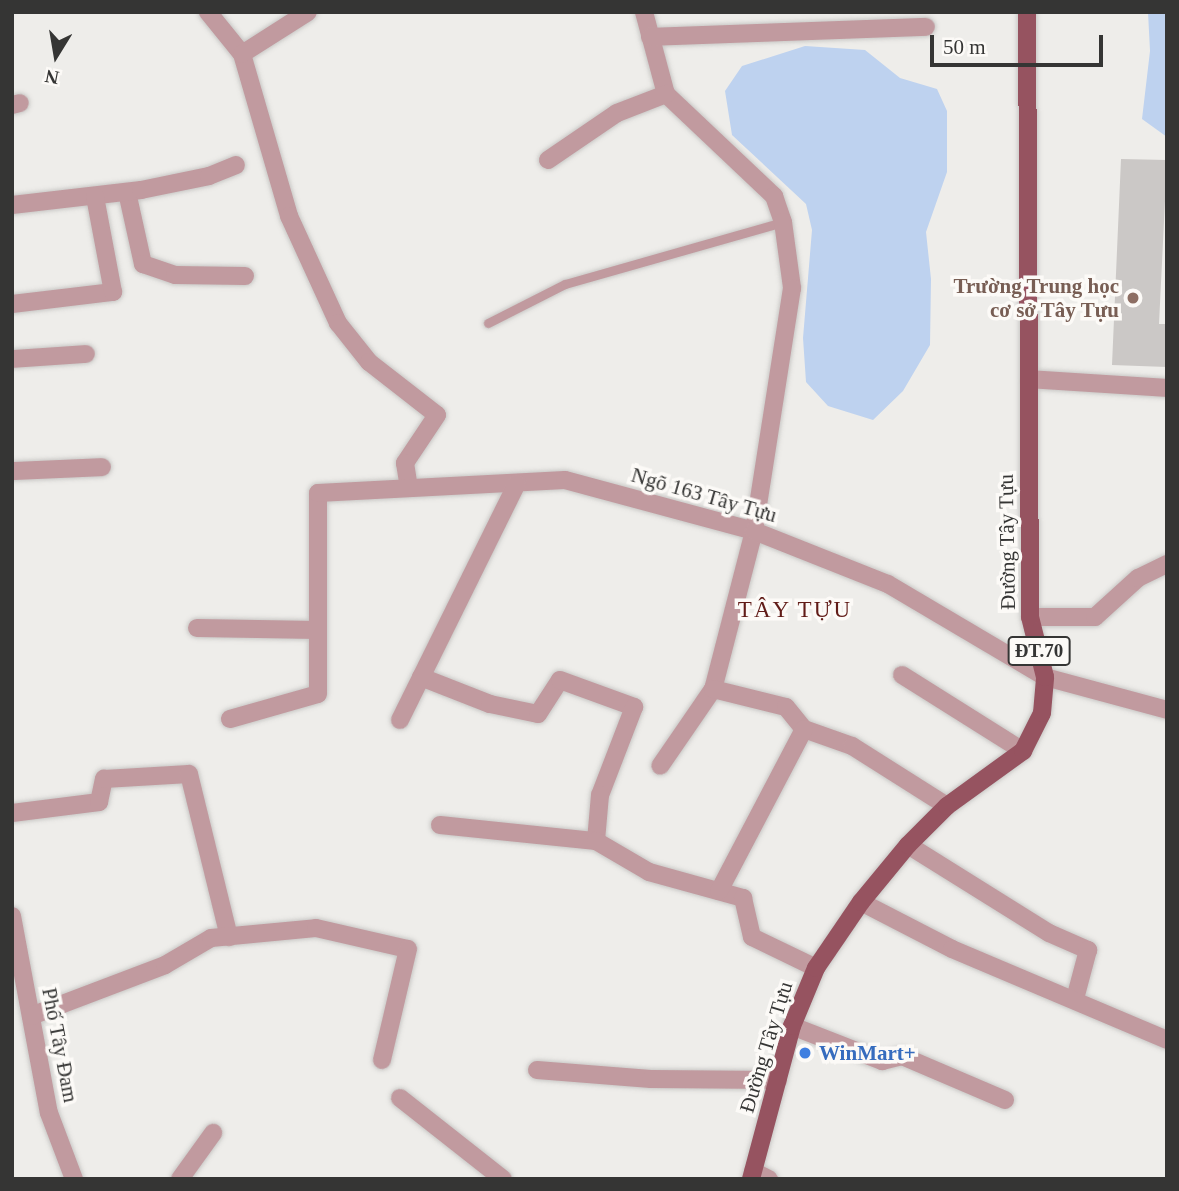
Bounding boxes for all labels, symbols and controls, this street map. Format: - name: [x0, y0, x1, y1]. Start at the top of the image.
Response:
- north arrow: [21, 21, 91, 91]
- scale bar: [934, 21, 1107, 65]
- text: 50 m: [943, 35, 986, 59]
- text: N: [43, 65, 61, 89]
- place label: Trường Trung học cơ sở Tây Tựu: [953, 273, 1119, 323]
- marker: Trường Trung học cơ sở Tây Tựu: [1125, 290, 1141, 306]
- street label: Ngõ 163 Tây Tựu: [628, 462, 780, 528]
- street label: Đường Tây Tựu: [993, 474, 1021, 610]
- district label: TÂY TỰU: [738, 596, 852, 624]
- road number: ĐT.70: [1007, 636, 1070, 666]
- street label: Đường Tây Tựu: [734, 978, 798, 1116]
- street label: Phố Tây Đam: [37, 985, 83, 1105]
- place label: WinMart+: [819, 1040, 916, 1066]
- marker: WinMart+: [797, 1045, 813, 1061]

